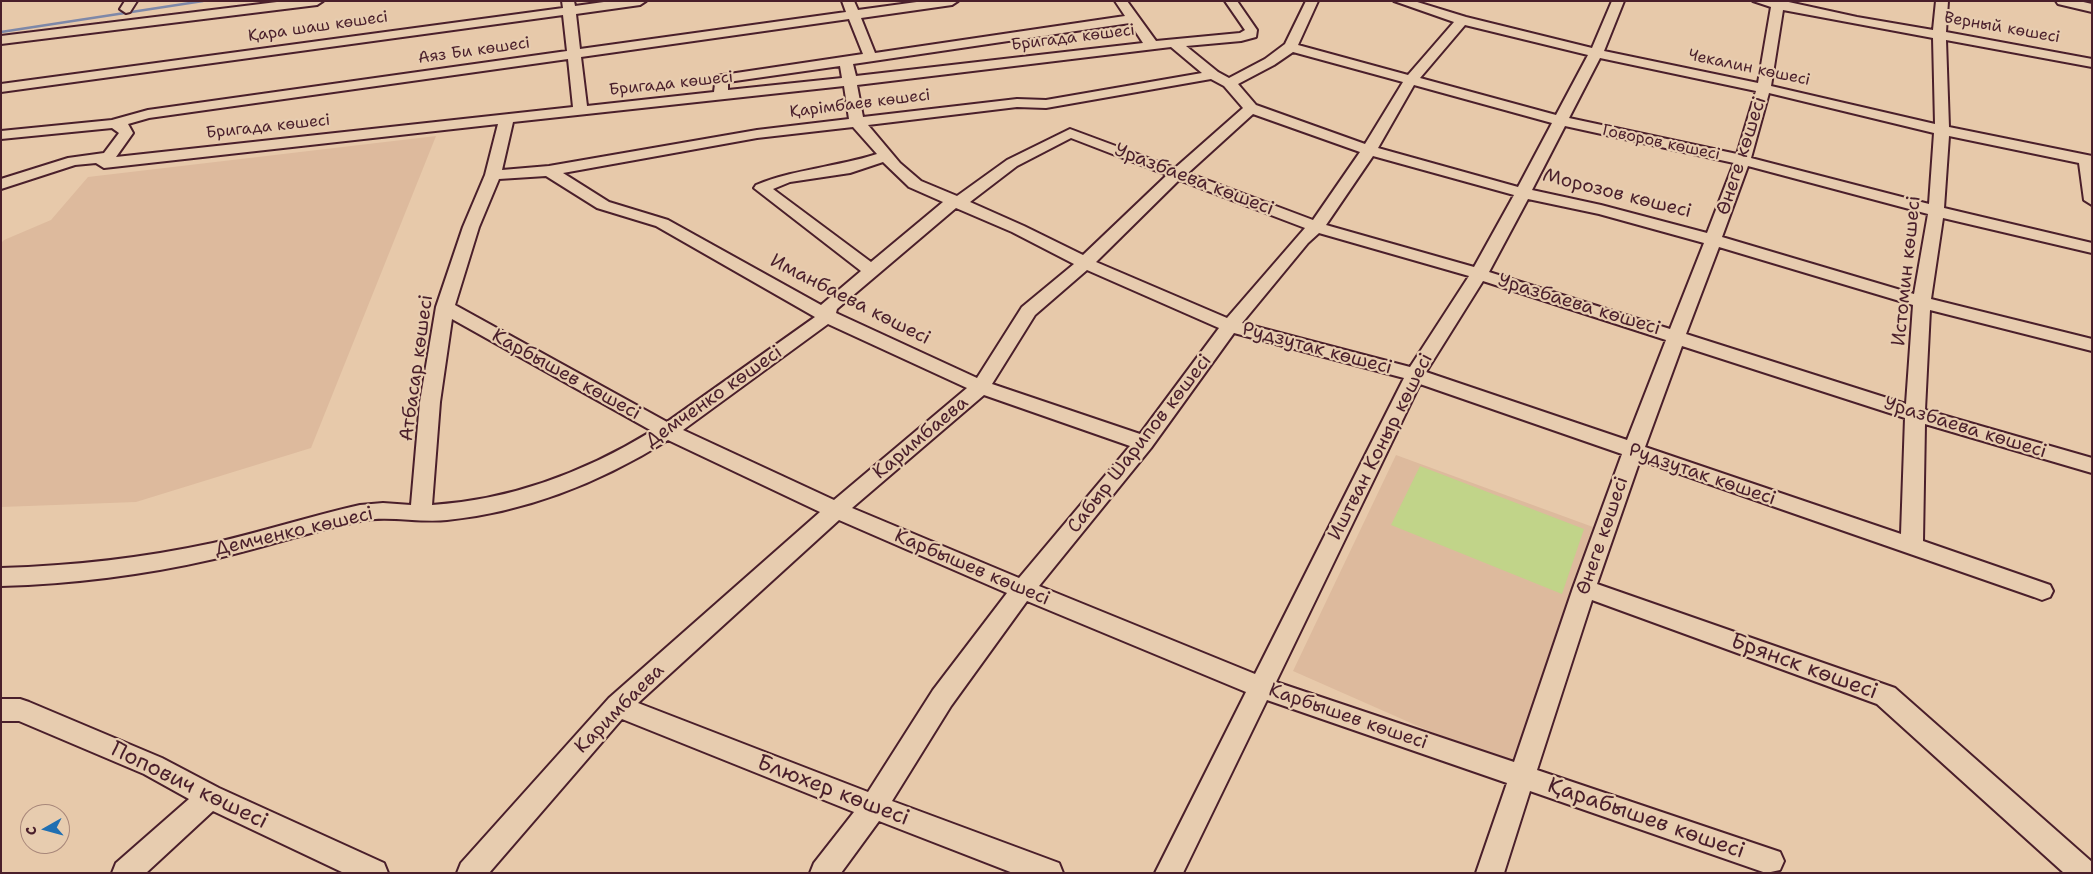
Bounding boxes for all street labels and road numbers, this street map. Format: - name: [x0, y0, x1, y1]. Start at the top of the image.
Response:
- street label: Қара шаш көшесі: [247, 8, 389, 46]
- street label: Верный көшесі: [1943, 8, 2061, 48]
- street label: Бригада көшесі: [1010, 21, 1136, 55]
- street label: Аяз Би көшесі: [417, 34, 531, 68]
- street label: Чекалин көшесі: [1686, 46, 1812, 90]
- street label: Бригада көшесі: [608, 68, 734, 100]
- street label: Қарімбаев көшесі: [789, 86, 931, 122]
- street label: Өнеге көшесі: [1712, 94, 1772, 218]
- street label: Бригада көшесі: [205, 111, 331, 143]
- street label: Говоров көшесі: [1600, 121, 1722, 165]
- street label: Уразбаева көшесі: [1111, 139, 1277, 221]
- street label: Морозов көшесі: [1540, 164, 1694, 224]
- street label: Истомин көшесі: [1888, 195, 1926, 347]
- street label: Иманбаева көшесі: [766, 250, 934, 350]
- street label: Уразбаева көшесі: [1495, 269, 1663, 341]
- street label: Атбасар көшесі: [395, 293, 439, 443]
- street label: Рудзутак көшесі: [1240, 318, 1394, 380]
- street label: Карбышев көшесі: [488, 325, 644, 425]
- street label: Демченко көшесі: [641, 341, 787, 453]
- street label: Сабыр Шарипов көшесі: [1063, 350, 1217, 538]
- street label: Иштван Коныр көшесі: [1324, 350, 1438, 544]
- street label: Каримбаева: [869, 392, 973, 484]
- street label: Уразбаева көшесі: [1881, 392, 2049, 464]
- street label: Рудзутак көшесі: [1625, 439, 1779, 511]
- street label: Өнеге көшесі: [1572, 474, 1634, 598]
- street label: Демченко көшесі: [213, 503, 375, 561]
- street label: Карбышев көшесі: [891, 525, 1053, 611]
- street label: Брянск көшесі: [1727, 628, 1881, 706]
- street label: Каримбаева: [571, 660, 669, 758]
- street label: Карбышев көшесі: [1265, 679, 1431, 755]
- street label: Попович көшесі: [106, 737, 272, 835]
- street label: Блюхер көшесі: [753, 750, 913, 832]
- street label: Қарабышев көшесі: [1544, 773, 1748, 865]

